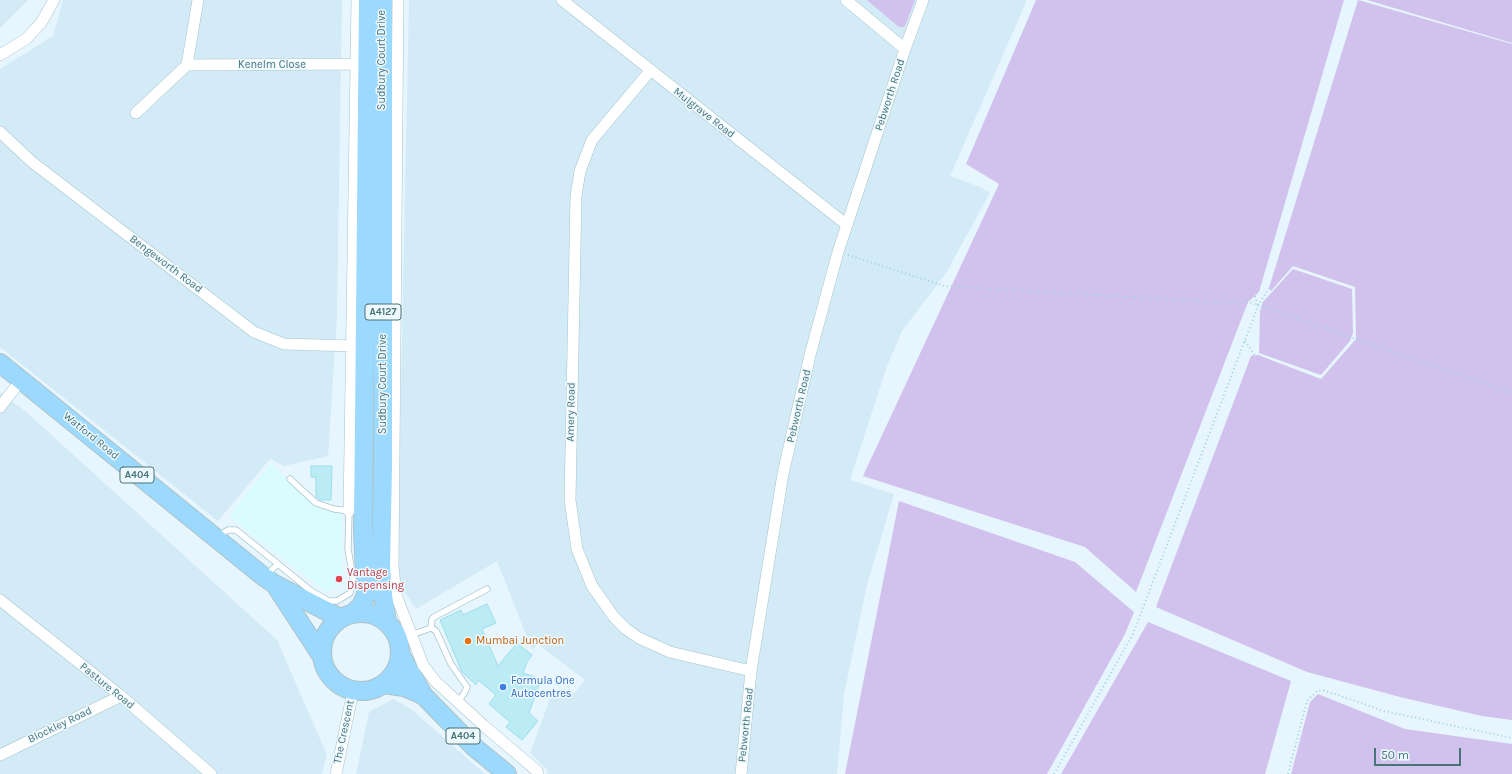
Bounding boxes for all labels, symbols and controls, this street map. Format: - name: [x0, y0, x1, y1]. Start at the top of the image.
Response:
- street label: Sudbury Court Drive: [375, 10, 389, 110]
- street label: Pebworth Road: [872, 57, 908, 133]
- street label: Kenelm Close: [238, 58, 306, 72]
- street label: Mulgrave Road: [671, 85, 737, 141]
- street label: Bengeworth Road: [127, 232, 205, 296]
- road number: A4127: [365, 304, 401, 320]
- street label: Sudbury Court Drive: [376, 334, 390, 434]
- street label: Pebworth Road: [784, 368, 814, 444]
- street label: Amery Road: [564, 382, 578, 442]
- street label: Watford Road: [60, 410, 122, 462]
- road number: A404: [120, 467, 154, 483]
- place label: Vantage Dispensing: [347, 566, 404, 592]
- marker: Vantage Dispensing: [334, 574, 344, 584]
- place label: Mumbai Junction: [476, 634, 564, 648]
- marker: Mumbai Junction: [463, 636, 473, 646]
- street label: Pasture Road: [77, 660, 137, 712]
- place label: Formula One Autocentres: [511, 674, 575, 700]
- marker: Formula One Autocentres: [498, 682, 508, 692]
- street label: Pebworth Road: [736, 687, 756, 763]
- street label: The Crescent: [331, 699, 357, 765]
- street label: Blockley Road: [26, 704, 94, 746]
- road number: A404: [446, 728, 480, 744]
- scale bar: [1376, 740, 1463, 766]
- text: 50 m: [1381, 748, 1409, 762]

